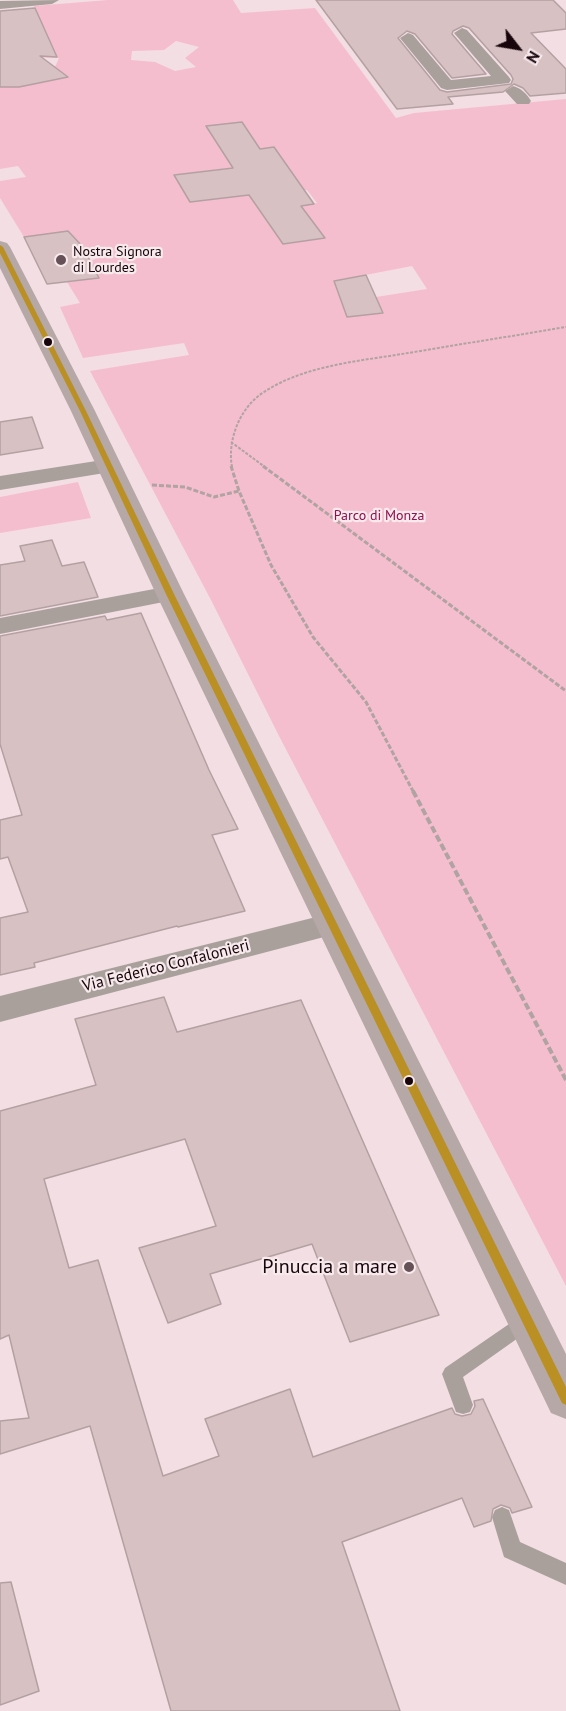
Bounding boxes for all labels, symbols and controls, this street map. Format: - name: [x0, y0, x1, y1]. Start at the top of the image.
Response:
- north arrow: [488, 18, 548, 78]
- text: N: [522, 48, 545, 67]
- place label: Nostra Signora di Lourdes: [73, 244, 162, 276]
- marker: Nostra Signora di Lourdes: [54, 253, 68, 267]
- unlabelled marker: [42, 336, 54, 348]
- park label: Parco di Monza: [334, 508, 424, 524]
- street label: Via Federico Confalonieri: [81, 936, 251, 996]
- unlabelled marker: [403, 1075, 415, 1087]
- place label: Pinuccia a mare: [262, 1255, 397, 1279]
- marker: Pinuccia a mare: [402, 1260, 416, 1274]

